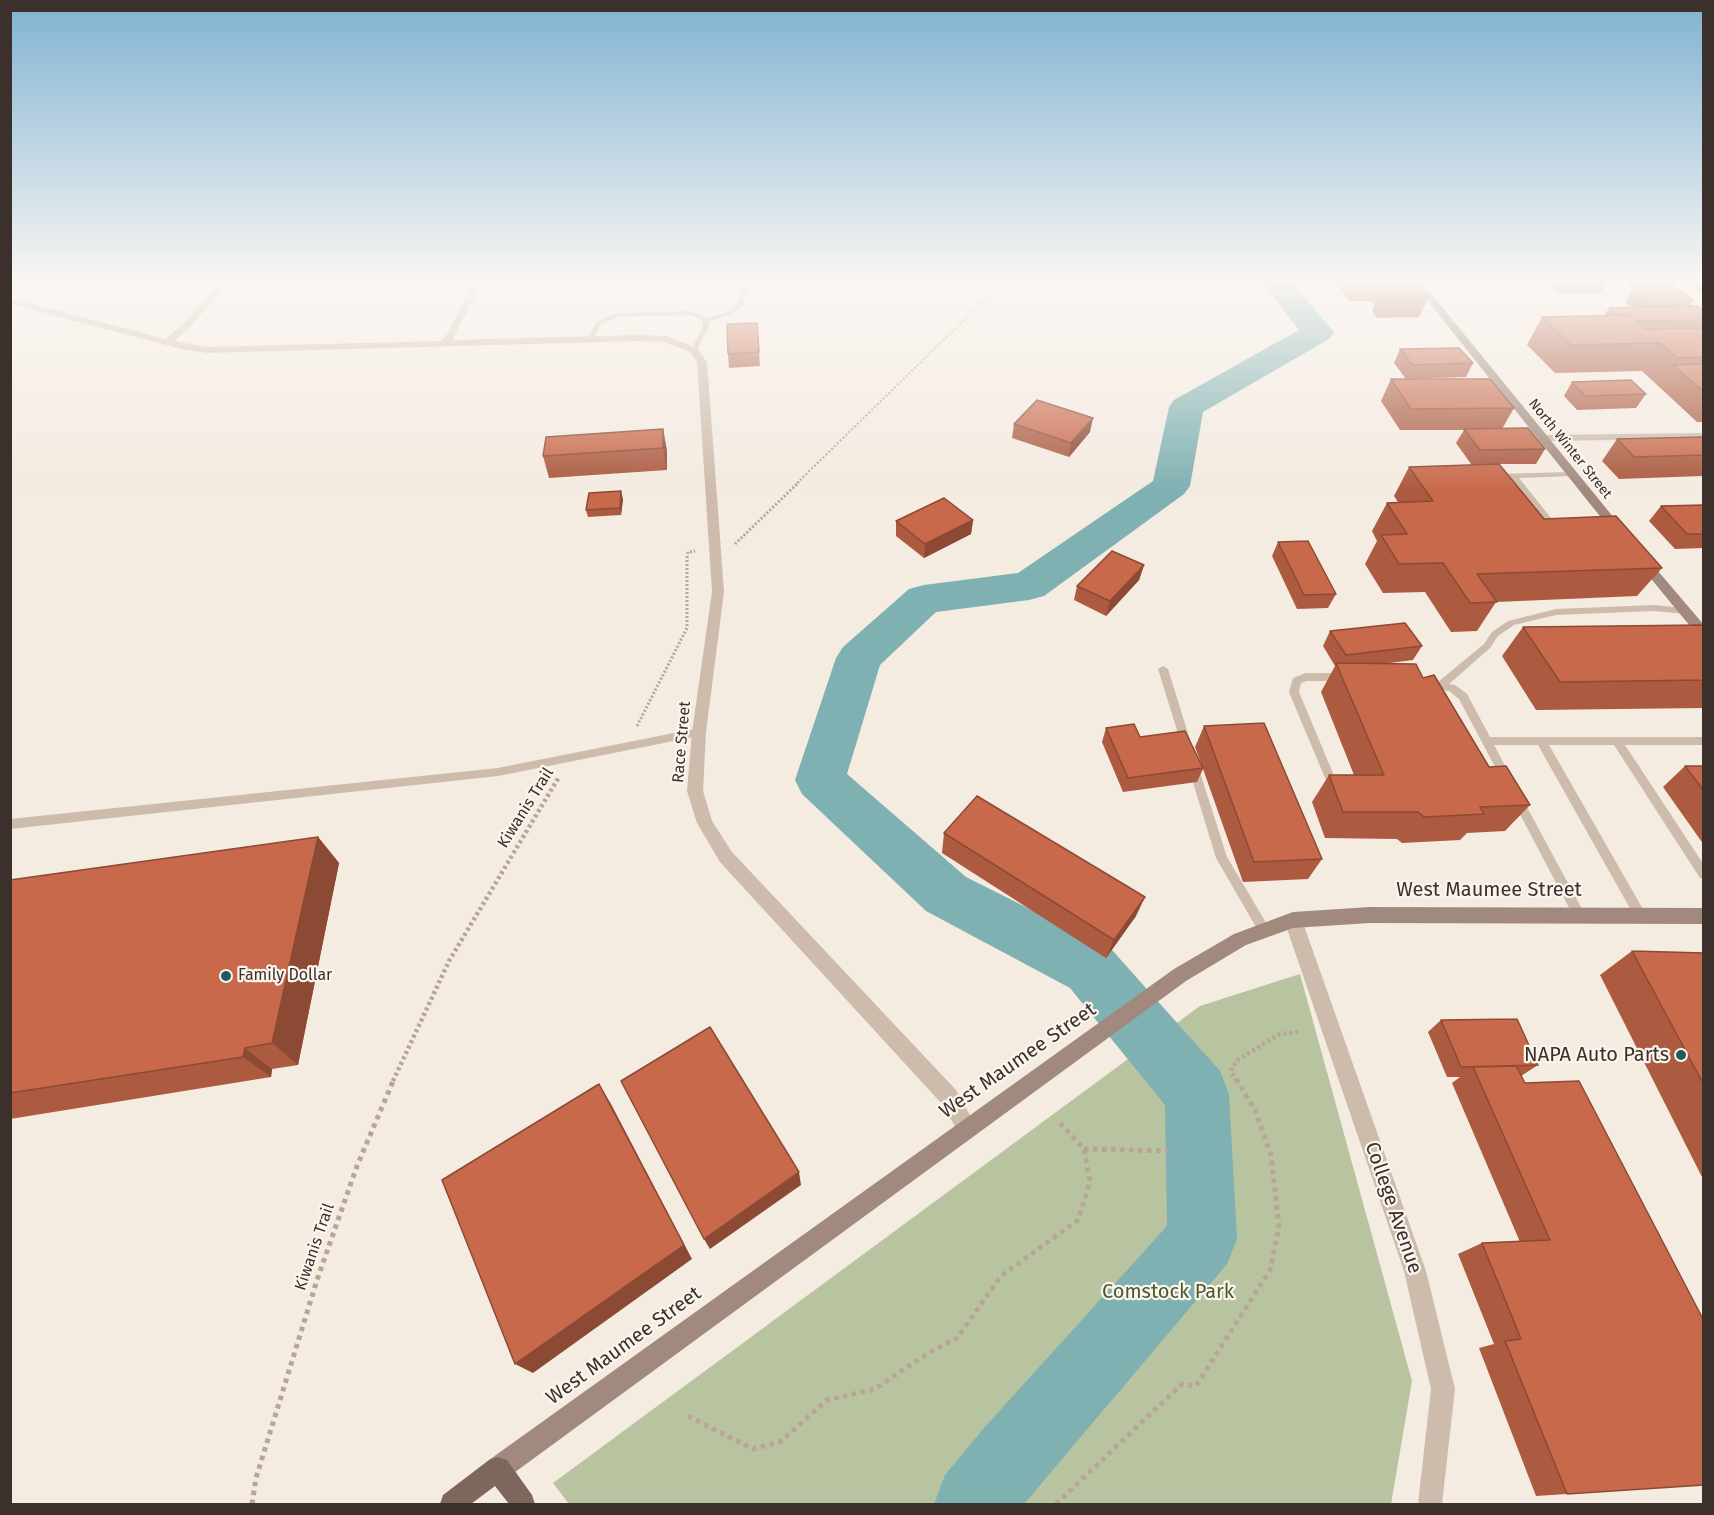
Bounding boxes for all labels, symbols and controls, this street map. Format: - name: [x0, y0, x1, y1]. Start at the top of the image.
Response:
- street label: North Winter Street: [1525, 396, 1615, 502]
- street label: Race Street: [669, 700, 695, 784]
- street label: Kiwanis Trail: [494, 764, 558, 852]
- street label: West Maumee Street: [1396, 878, 1582, 902]
- place label: Family Dollar: [238, 966, 332, 986]
- marker: Family Dollar: [219, 969, 233, 983]
- street label: West Maumee Street: [935, 998, 1101, 1124]
- place label: NAPA Auto Parts: [1524, 1043, 1669, 1067]
- marker: NAPA Auto Parts: [1674, 1048, 1688, 1062]
- street label: College Avenue: [1359, 1139, 1427, 1277]
- street label: Kiwanis Trail: [291, 1201, 339, 1293]
- park label: Comstock Park: [1102, 1280, 1234, 1304]
- street label: West Maumee Street: [542, 1282, 706, 1410]

